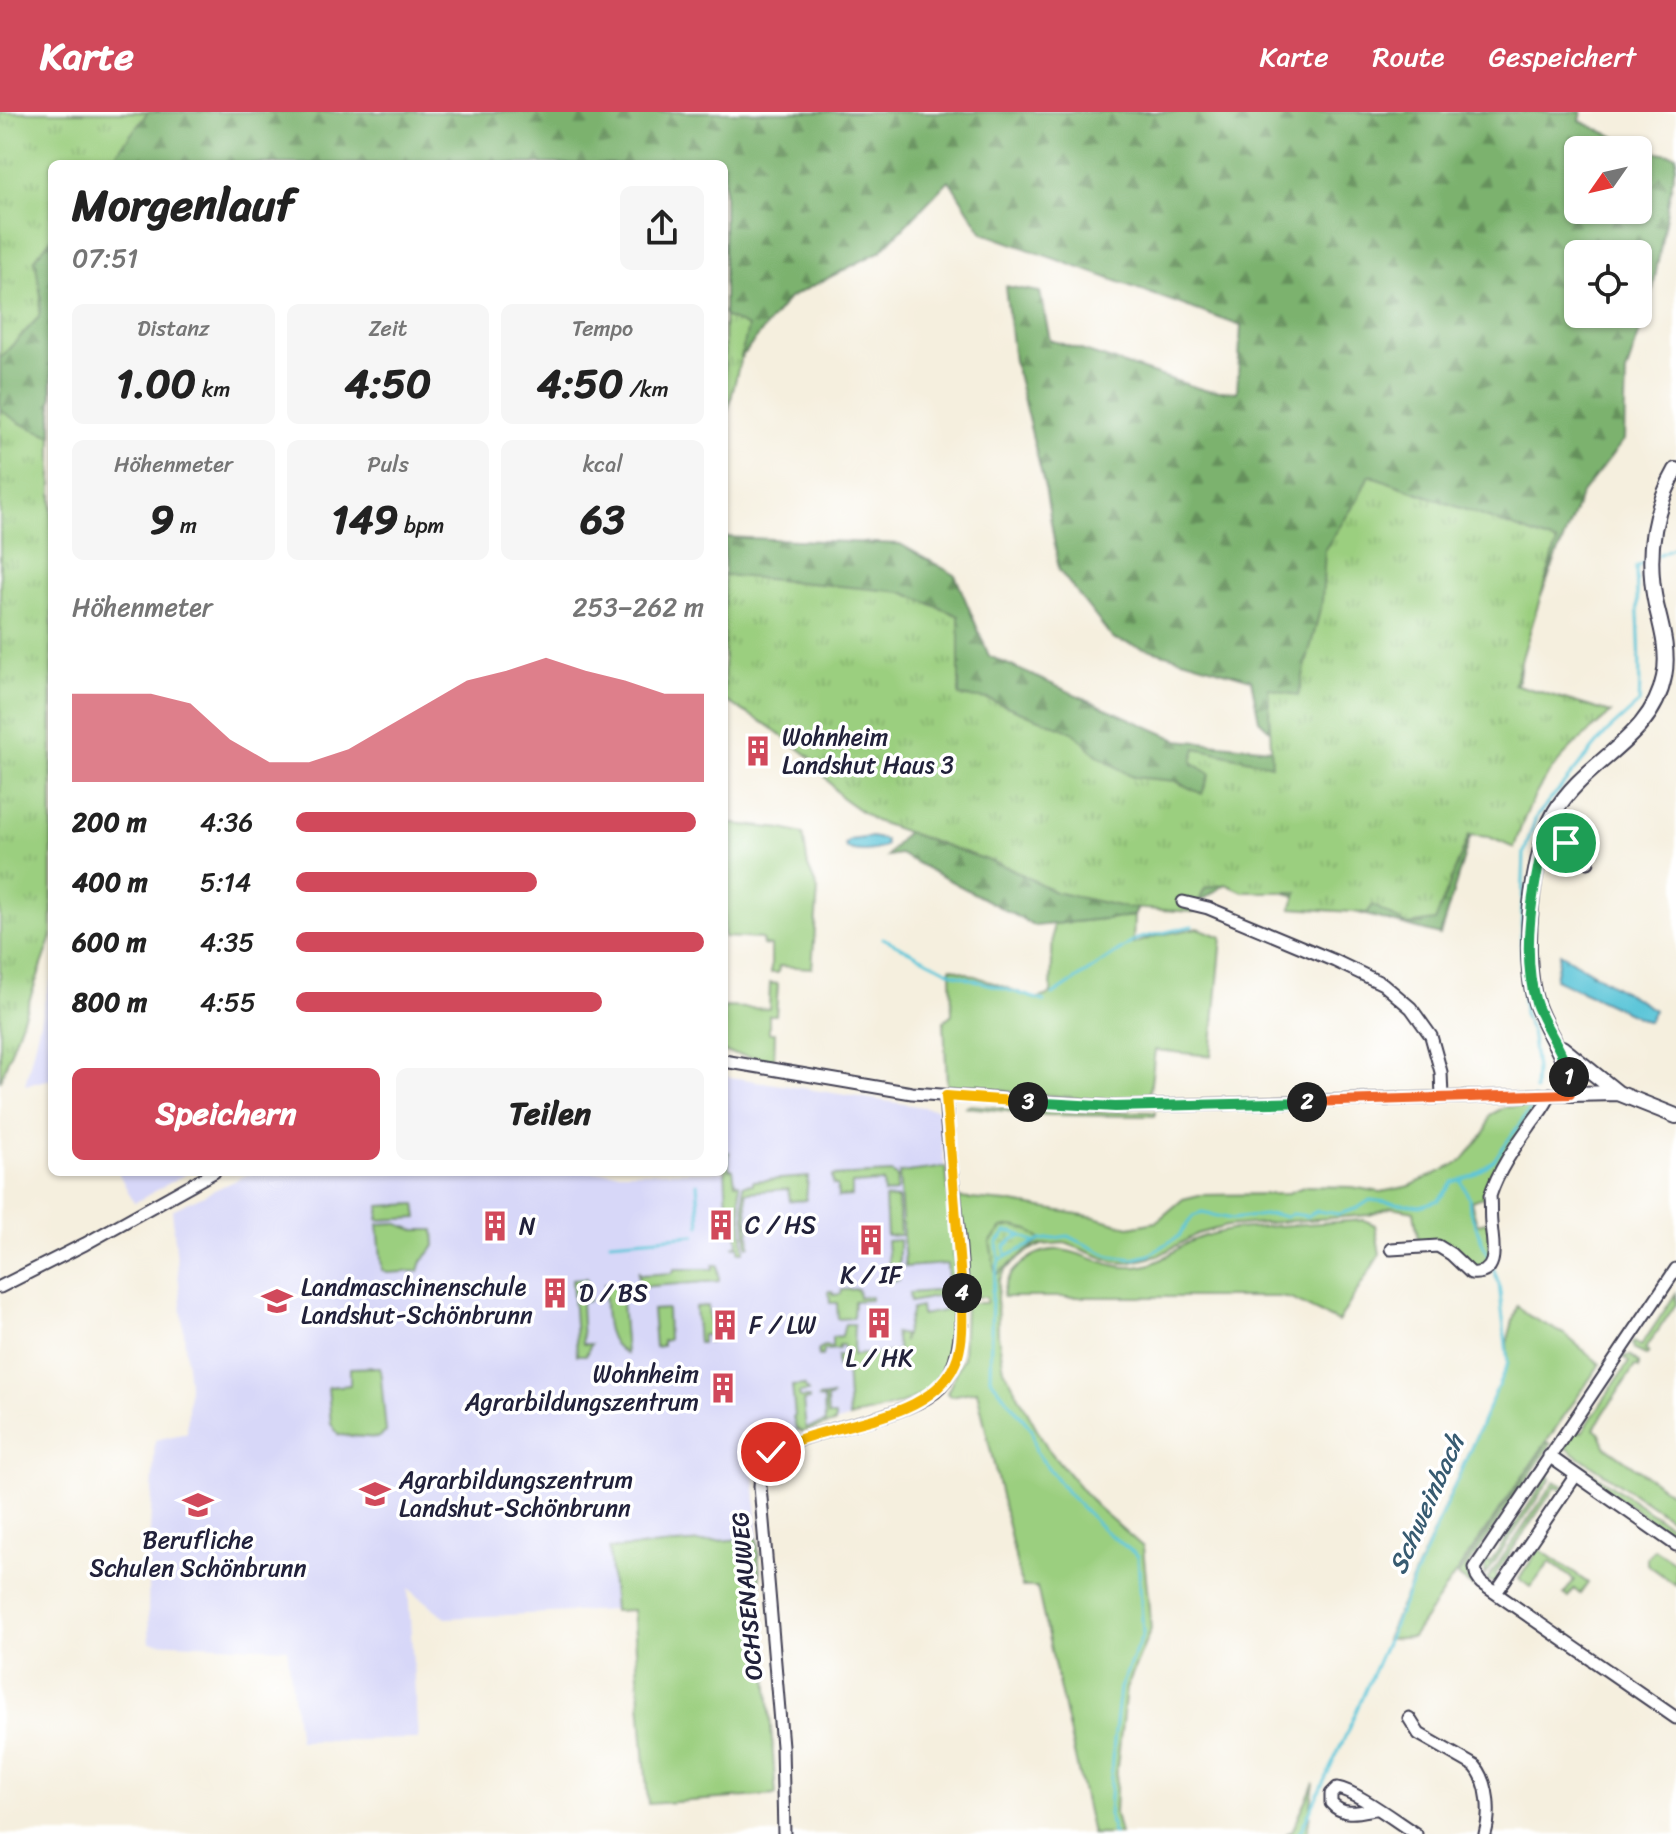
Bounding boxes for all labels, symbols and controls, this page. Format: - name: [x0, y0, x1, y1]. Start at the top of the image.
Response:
- text: Karte: [40, 23, 134, 90]
- text: Karte: [1259, 32, 1329, 81]
- text: Route: [1373, 32, 1445, 81]
- text: Gespeichert: [1489, 32, 1636, 81]
- north arrow: [1564, 136, 1652, 224]
- map controls: [1564, 136, 1652, 328]
- text: Morgenlauf: [72, 166, 294, 244]
- button: share: [620, 186, 704, 270]
- text: 07:51: [72, 235, 138, 281]
- button: locate: [1564, 240, 1652, 328]
- text: Distanz: [137, 309, 210, 348]
- text: Zeit: [369, 309, 407, 348]
- text: Tempo: [572, 309, 633, 348]
- text: 1.00: [116, 348, 196, 419]
- text: 4:50: [345, 348, 431, 419]
- text: 4:50: [537, 348, 623, 419]
- text: km: [196, 370, 230, 409]
- text: /km: [623, 370, 669, 409]
- text: Höhenmeter: [114, 445, 233, 484]
- text: Puls: [367, 445, 409, 484]
- text: kcal: [583, 445, 623, 484]
- text: 9: [150, 484, 174, 555]
- text: 149: [331, 484, 398, 555]
- text: 63: [580, 484, 625, 555]
- text: m: [174, 506, 197, 545]
- text: bpm: [398, 506, 445, 545]
- text: Höhenmeter: [72, 584, 213, 630]
- text: 253–262 m: [573, 584, 704, 630]
- place label: Wohnheim Landshut Haus 3: [782, 716, 954, 786]
- building icon: Wohnheim Landshut Haus 3: [741, 734, 775, 768]
- text: 200 m: [72, 799, 147, 845]
- text: 4:36: [200, 799, 253, 845]
- pin: [1532, 809, 1600, 877]
- icon: arrive: [1544, 821, 1588, 865]
- text: 400 m: [72, 859, 148, 905]
- text: 5:14: [200, 859, 251, 905]
- text: 600 m: [72, 919, 146, 965]
- text: 4:35: [200, 919, 254, 965]
- text: 800 m: [72, 979, 147, 1025]
- text: 4:55: [200, 979, 256, 1025]
- pin: 1: [1549, 1057, 1589, 1097]
- text: 1: [1564, 1057, 1574, 1096]
- button: Speichern: [72, 1068, 380, 1160]
- button: Teilen: [396, 1068, 704, 1160]
- pin: 3: [1008, 1082, 1048, 1122]
- text: 3: [1022, 1082, 1034, 1121]
- pin: 2: [1287, 1082, 1327, 1122]
- text: 2: [1301, 1082, 1313, 1121]
- place label: C / HS: [745, 1204, 816, 1246]
- place label: N: [519, 1205, 536, 1247]
- building icon: C / HS: [704, 1208, 738, 1242]
- building icon: N: [478, 1209, 512, 1243]
- building icon: K / IF: [854, 1223, 888, 1257]
- place label: K / IF: [840, 1254, 903, 1296]
- place label: Landmaschinenschule Landshut-Schönbrunn: [301, 1266, 533, 1336]
- place label: D / BS: [579, 1272, 648, 1314]
- pin: 4: [942, 1273, 982, 1313]
- text: 4: [955, 1273, 969, 1312]
- building icon: D / BS: [538, 1276, 572, 1310]
- school or university icon: Landmaschinenschule Landshut-Schönbrunn: [260, 1284, 294, 1318]
- place label: F / LW: [749, 1304, 817, 1346]
- building icon: L / HK: [862, 1306, 896, 1340]
- building icon: F / LW: [708, 1308, 742, 1342]
- place label: L / HK: [845, 1337, 914, 1379]
- place label: Wohnheim Agrarbildungszentrum: [464, 1353, 699, 1423]
- building icon: Wohnheim Agrarbildungszentrum: [706, 1371, 740, 1405]
- pin: [737, 1418, 805, 1486]
- water label: Schweinbach: [1375, 1424, 1478, 1581]
- icon: check: [749, 1430, 793, 1474]
- place label: Agrarbildungszentrum Landshut-Schönbrunn: [398, 1459, 633, 1529]
- school or university icon: Agrarbildungszentrum Landshut-Schönbrunn: [358, 1477, 392, 1511]
- school or university icon: Berufliche Schulen Schönbrunn: [181, 1488, 215, 1522]
- street label: OCHSENAUWEG: [719, 1510, 775, 1682]
- place label: Berufliche Schulen Schönbrunn: [90, 1519, 307, 1589]

